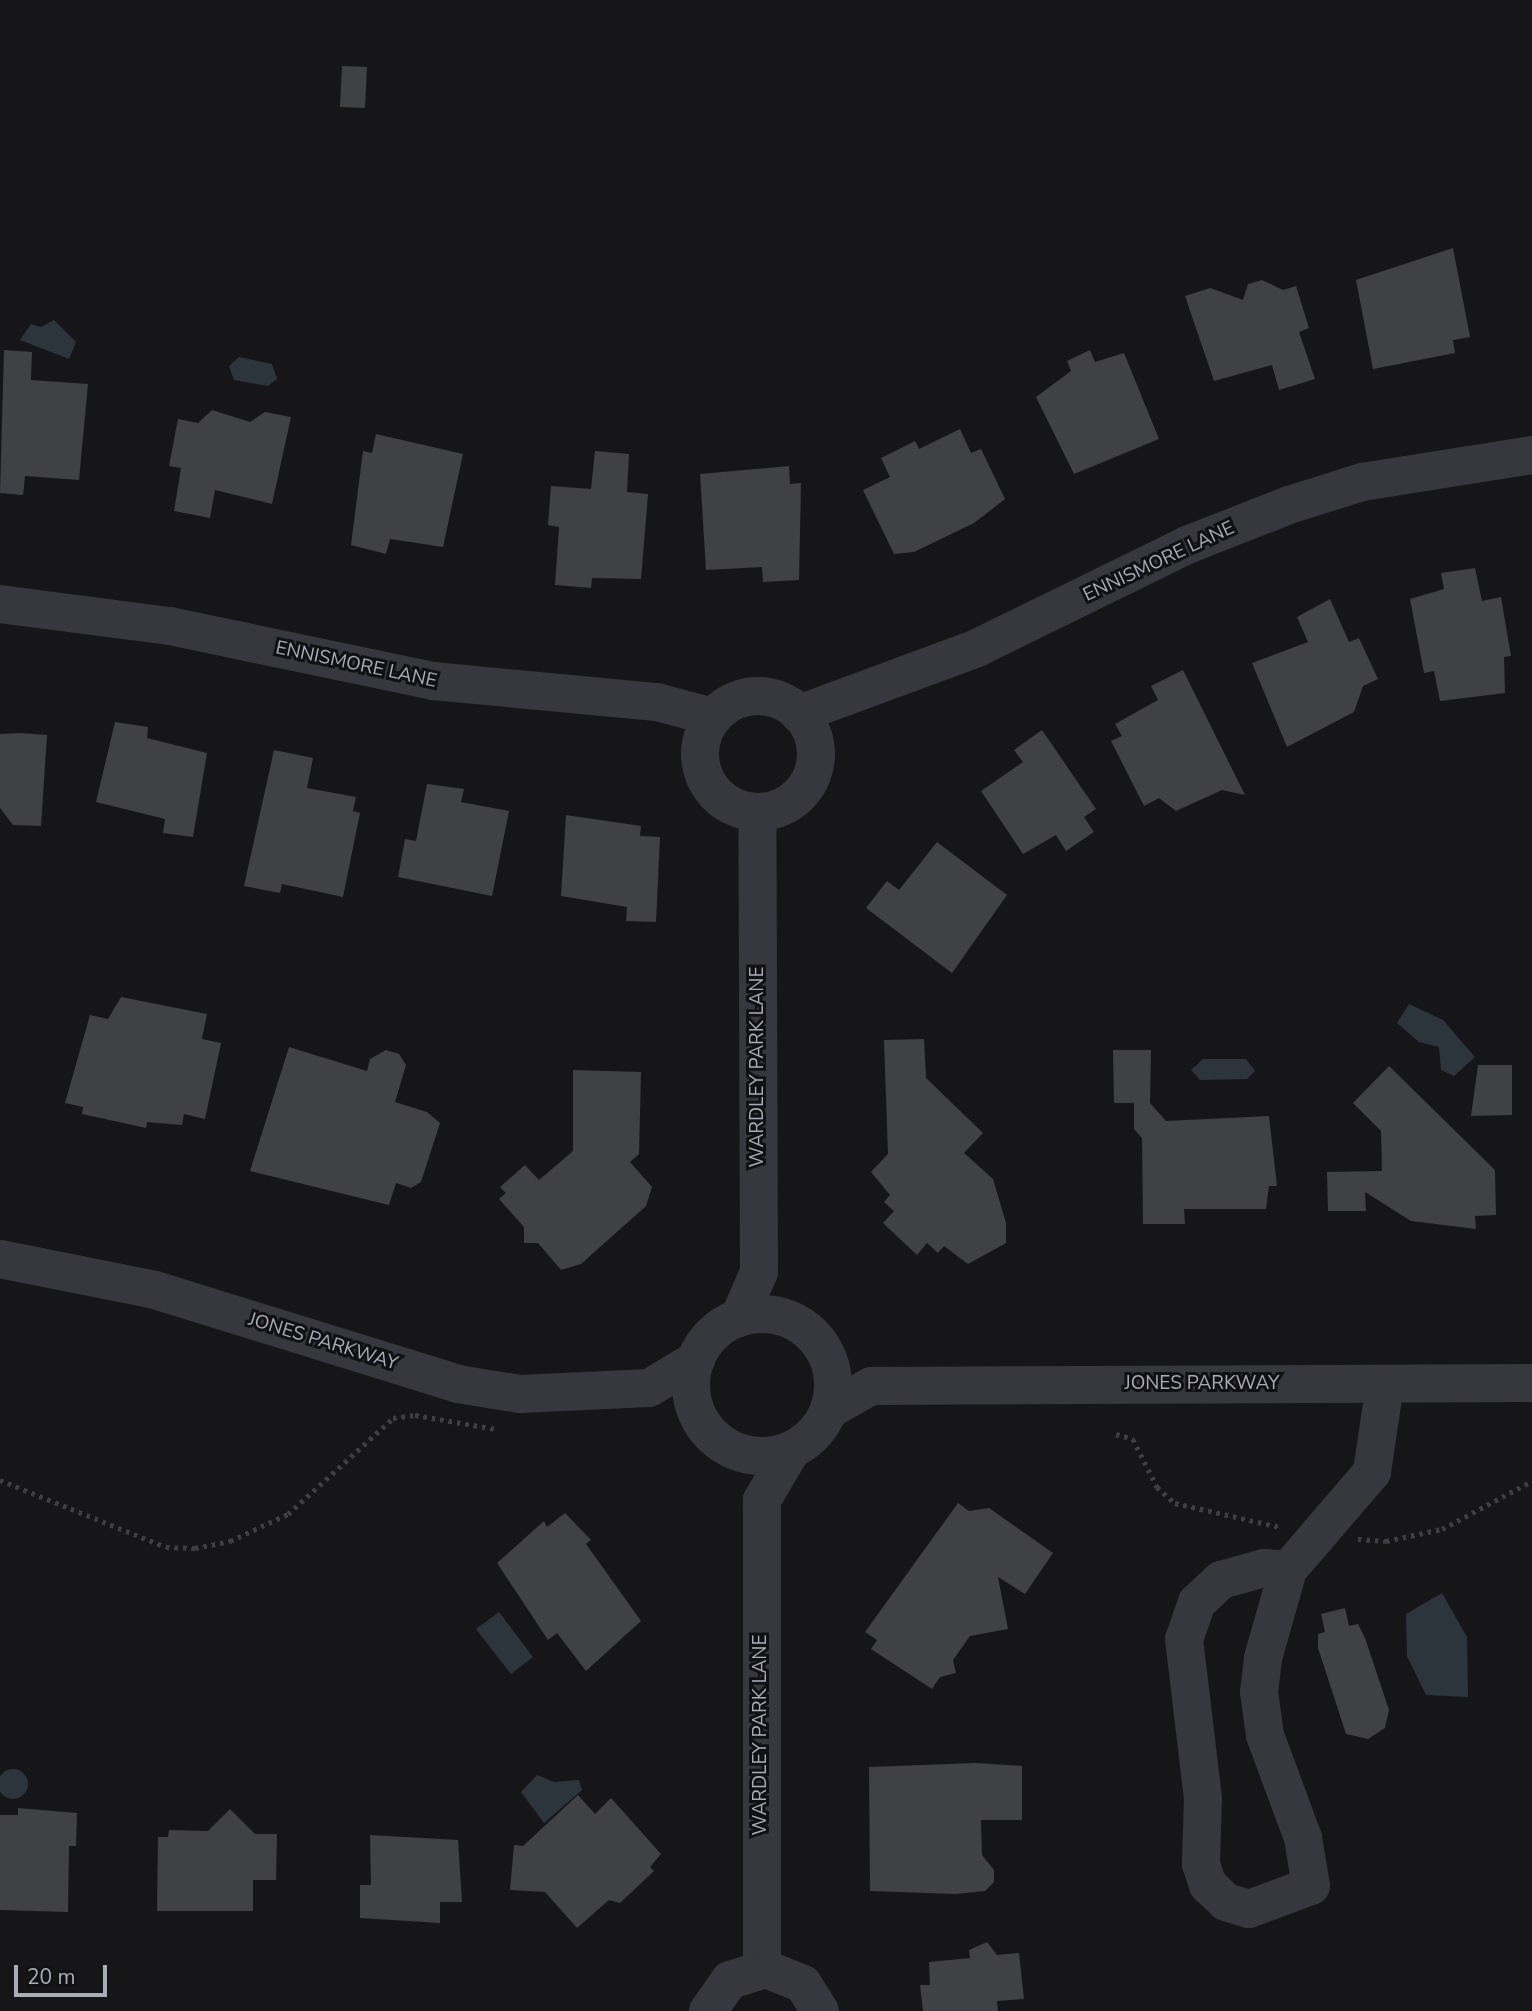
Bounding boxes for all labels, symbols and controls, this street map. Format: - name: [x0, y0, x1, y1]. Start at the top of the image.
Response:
- street label: ENNISMORE LANE: [1080, 517, 1238, 607]
- street label: ENNISMORE LANE: [273, 637, 439, 693]
- street label: WARDLEY PARK LANE: [747, 967, 769, 1167]
- street label: JONES PARKWAY: [246, 1308, 400, 1376]
- street label: JONES PARKWAY: [1125, 1373, 1279, 1395]
- street label: WARDLEY PARK LANE: [750, 1635, 772, 1835]
- scale bar: [18, 1952, 110, 1996]
- text: 20 m: [27, 1963, 76, 1991]

